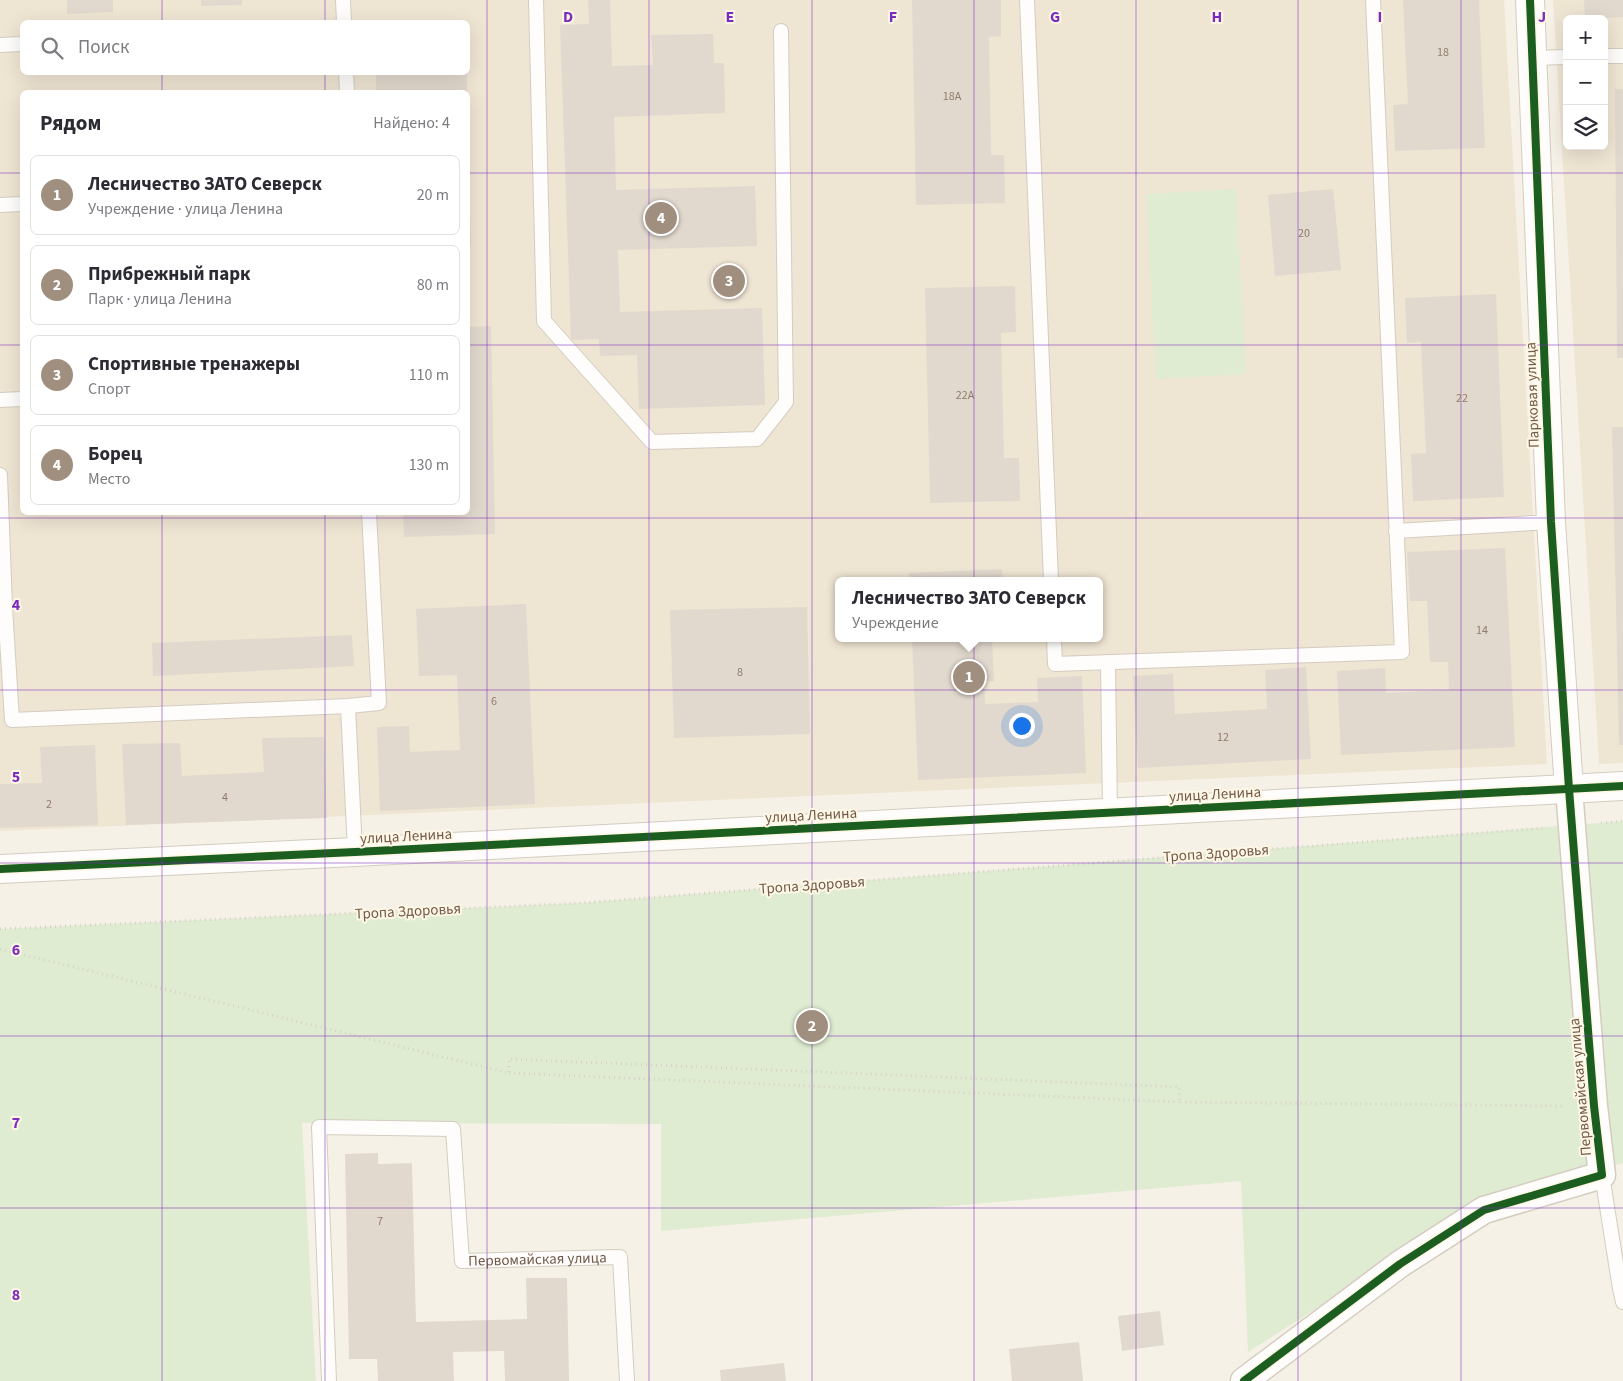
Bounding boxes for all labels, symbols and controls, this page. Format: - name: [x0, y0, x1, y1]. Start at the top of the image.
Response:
- text: D: [563, 6, 573, 28]
- text: E: [726, 6, 734, 28]
- text: F: [889, 6, 897, 28]
- text: G: [1050, 6, 1060, 28]
- text: H: [1212, 6, 1222, 28]
- text: I: [1378, 6, 1382, 28]
- text: J: [1538, 6, 1546, 28]
- map controls: [1563, 15, 1608, 150]
- button: +: [1563, 15, 1608, 60]
- search box: [20, 20, 470, 75]
- icon: search: [38, 34, 66, 62]
- text: Поиск: [78, 34, 129, 61]
- house number: 18: [1437, 44, 1449, 61]
- button: −: [1563, 60, 1608, 105]
- house number: 18А: [943, 88, 962, 105]
- button: layers: [1563, 105, 1608, 150]
- text: Рядом: [40, 108, 101, 138]
- text: Найдено: 4: [373, 112, 450, 134]
- text: Лесничество ЗАТО Северск: [88, 171, 322, 198]
- text: 1: [53, 184, 61, 206]
- text: 20 m: [417, 184, 449, 206]
- text: Учреждение · улица Ленина: [88, 198, 283, 220]
- pin: 4: [645, 199, 677, 237]
- house number: 20: [1298, 225, 1310, 242]
- text: Прибрежный парк: [88, 261, 250, 288]
- pin: 3: [713, 262, 745, 300]
- text: 2: [53, 274, 61, 296]
- text: 80 m: [417, 274, 449, 296]
- text: Парк · улица Ленина: [88, 288, 232, 310]
- street label: Парковая улица: [1520, 342, 1545, 448]
- text: Спортивные тренажеры: [88, 351, 300, 378]
- text: 3: [53, 364, 61, 386]
- text: 110 m: [409, 364, 449, 386]
- text: Спорт: [88, 378, 131, 400]
- house number: 22А: [956, 387, 975, 404]
- house number: 22: [1456, 390, 1468, 407]
- text: Борец: [88, 441, 142, 468]
- text: 4: [53, 454, 61, 476]
- text: 130 m: [409, 454, 449, 476]
- text: Место: [88, 468, 131, 490]
- popup: [835, 577, 1103, 642]
- text: Лесничество ЗАТО Северск: [852, 585, 1086, 612]
- text: 4: [12, 594, 21, 616]
- text: Учреждение: [852, 612, 939, 634]
- house number: 14: [1476, 622, 1488, 639]
- pin: 1: [953, 658, 985, 696]
- house number: 8: [737, 664, 743, 681]
- house number: 6: [491, 693, 497, 710]
- your location: [1009, 713, 1035, 739]
- house number: 12: [1217, 729, 1229, 746]
- text: 5: [12, 766, 20, 788]
- street label: улица Ленина: [1168, 782, 1262, 807]
- house number: 4: [222, 789, 228, 806]
- house number: 2: [46, 796, 52, 813]
- street label: улица Ленина: [764, 803, 858, 828]
- street label: улица Ленина: [359, 824, 453, 849]
- street label: Тропа Здоровья: [1162, 839, 1270, 868]
- street label: Тропа Здоровья: [758, 871, 866, 900]
- street label: Тропа Здоровья: [355, 898, 462, 925]
- text: 6: [12, 939, 20, 961]
- pin: 2: [796, 1007, 828, 1045]
- street label: Первомайская улица: [1564, 1017, 1597, 1157]
- text: 7: [12, 1112, 20, 1134]
- house number: 7: [377, 1213, 383, 1230]
- street label: Первомайская улица: [468, 1247, 607, 1272]
- text: 8: [12, 1284, 20, 1306]

